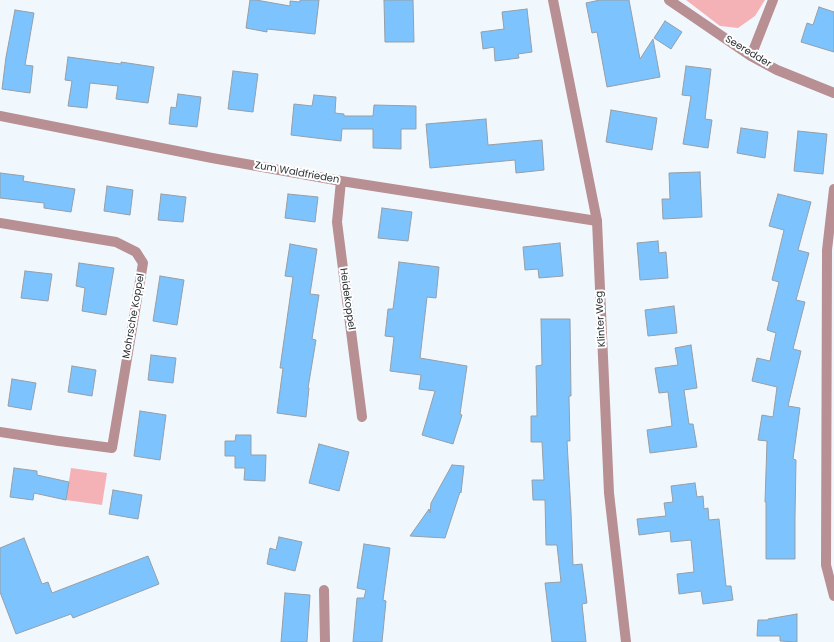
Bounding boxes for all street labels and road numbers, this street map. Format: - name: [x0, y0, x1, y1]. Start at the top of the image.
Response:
- street label: Seeredder: [723, 34, 773, 70]
- street label: Zum Waldfrieden: [254, 160, 340, 186]
- street label: Heidekoppel: [337, 267, 357, 331]
- street label: Mohrsche Koppel: [121, 272, 147, 360]
- street label: Klinter Weg: [594, 291, 608, 347]

